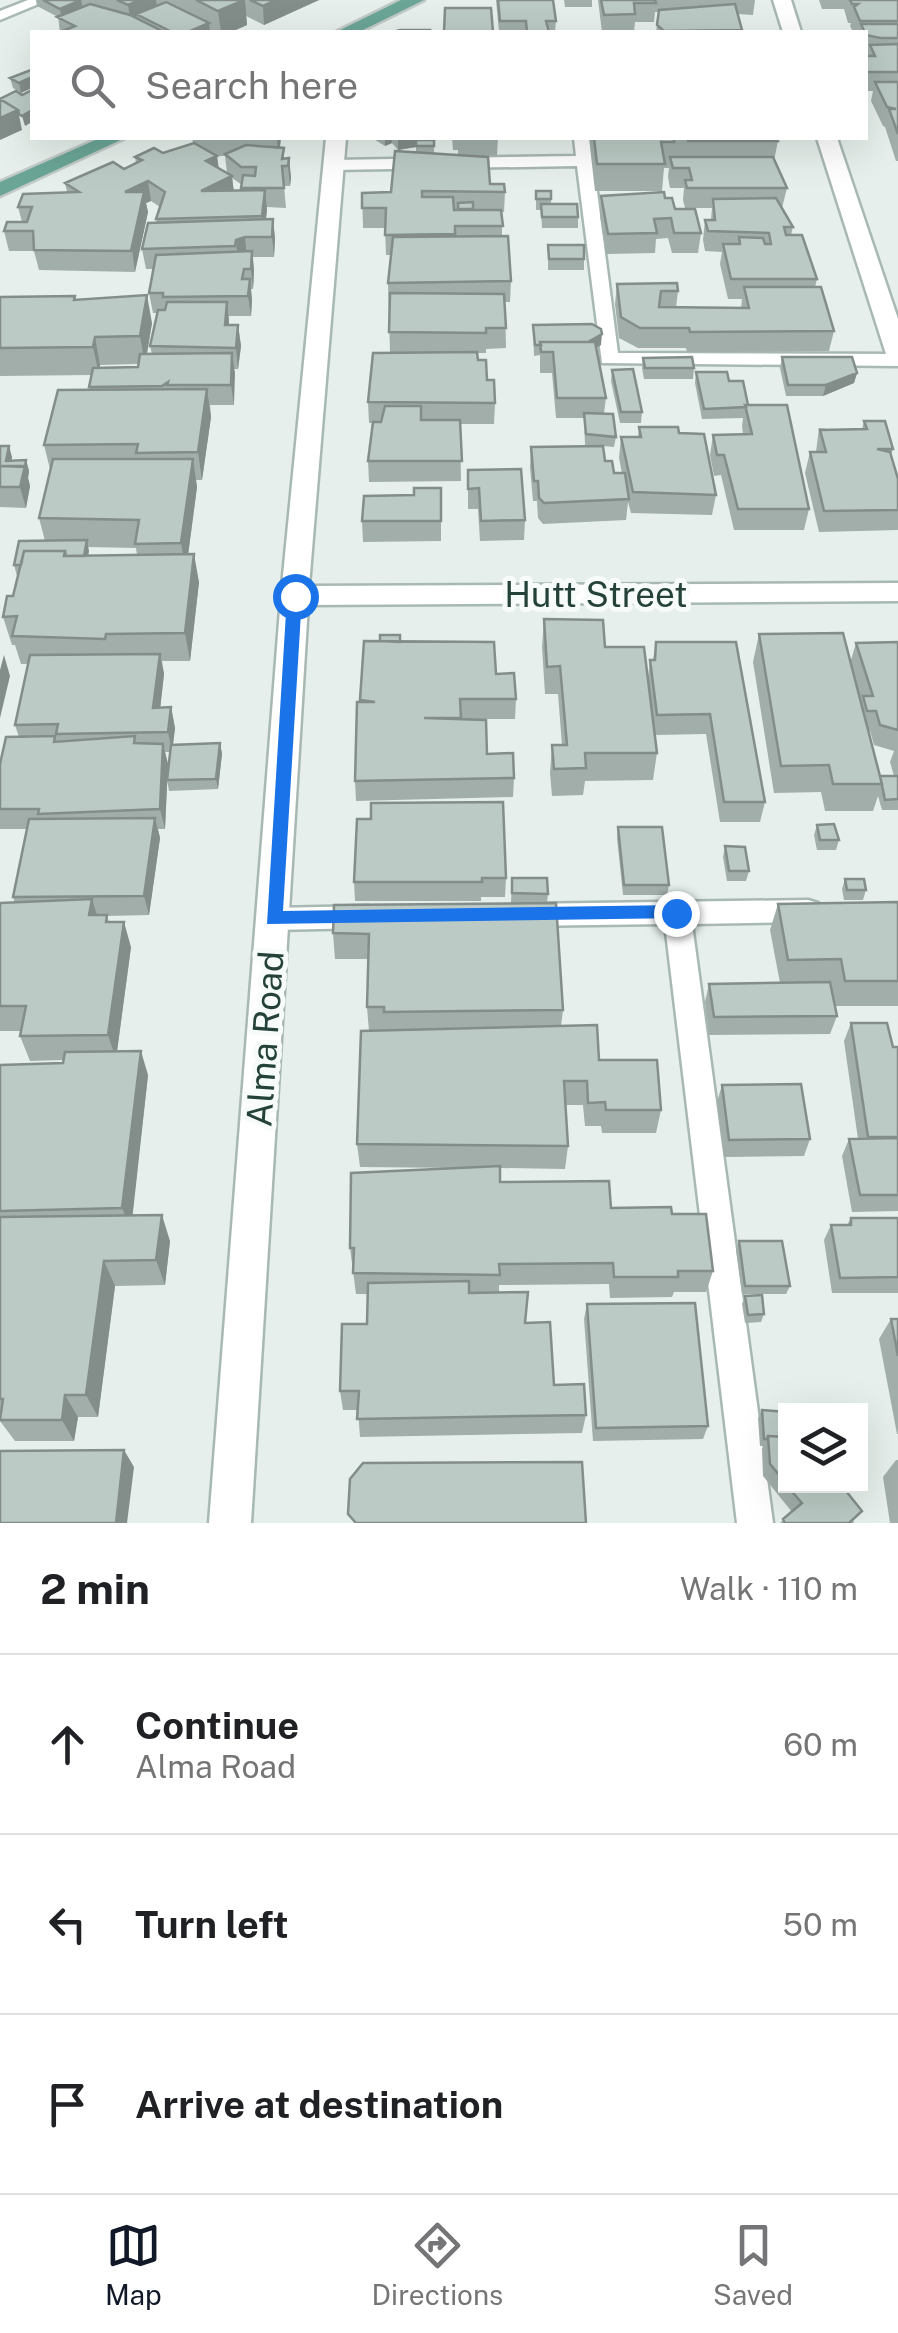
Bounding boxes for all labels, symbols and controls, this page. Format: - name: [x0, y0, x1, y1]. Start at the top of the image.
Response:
- search box: [30, 30, 868, 140]
- icon: search: [65, 58, 120, 113]
- text: Search here: [145, 63, 358, 108]
- route start: [273, 574, 319, 620]
- street label: Hutt Street: [504, 574, 688, 615]
- route end: [654, 891, 700, 937]
- street label: Alma Road: [238, 950, 292, 1128]
- map controls: [778, 1403, 868, 1493]
- button: layers: [778, 1403, 868, 1493]
- text: 2 min: [40, 1564, 150, 1613]
- text: Walk · 110 m: [680, 1570, 858, 1607]
- text: Continue: [135, 1703, 299, 1748]
- icon: ahead: [40, 1717, 95, 1772]
- text: 60 m: [783, 1726, 858, 1763]
- text: Alma Road: [135, 1748, 296, 1785]
- icon: left: [40, 1897, 95, 1952]
- text: Turn left: [135, 1902, 289, 1947]
- text: 50 m: [782, 1906, 858, 1943]
- icon: arrive: [40, 2077, 95, 2132]
- text: Arrive at destination: [135, 2082, 503, 2127]
- tab: Map: [105, 2218, 162, 2311]
- tab: Directions: [372, 2218, 503, 2311]
- tab: Saved: [713, 2218, 793, 2311]

